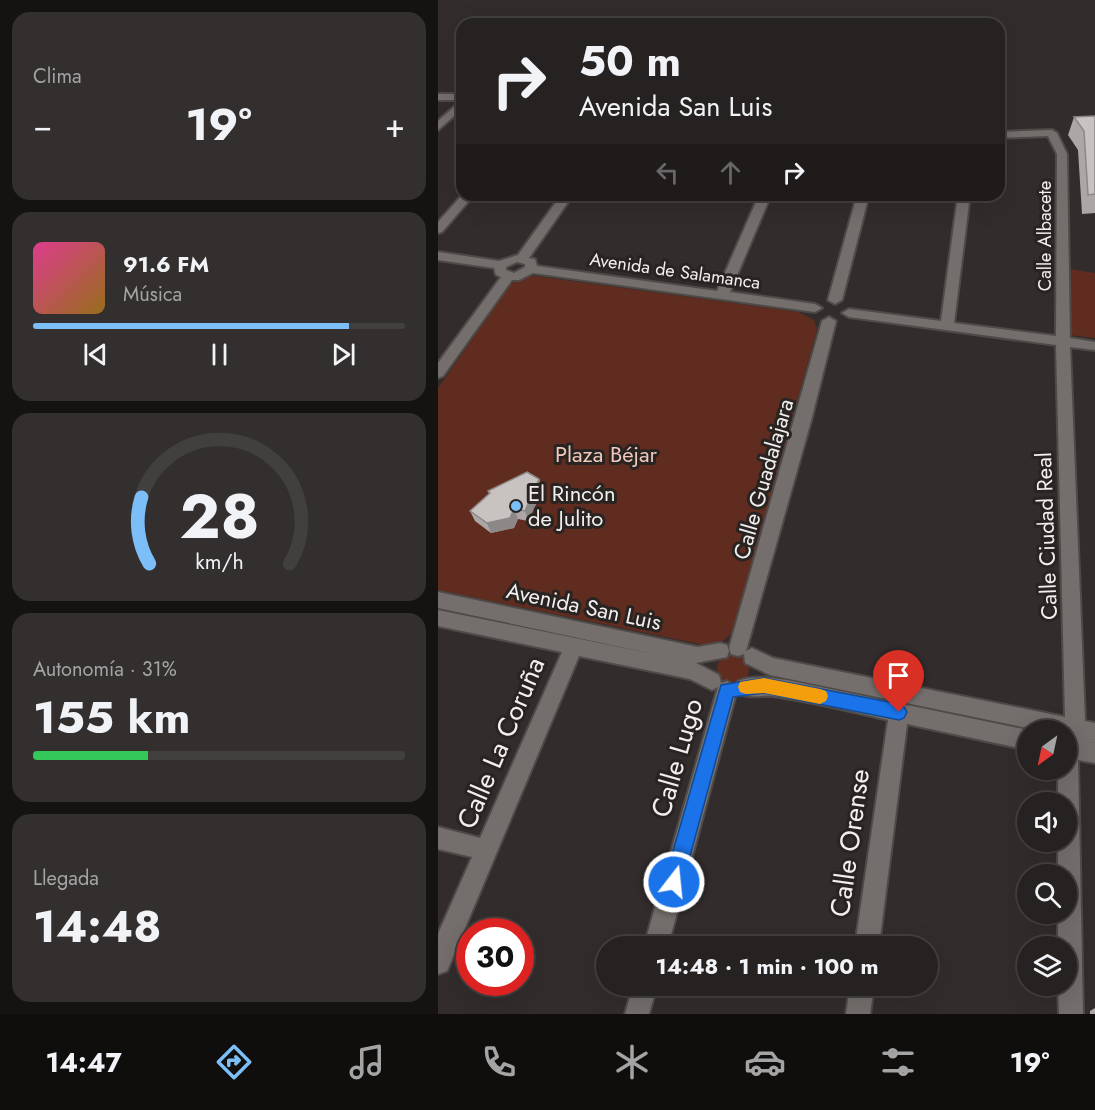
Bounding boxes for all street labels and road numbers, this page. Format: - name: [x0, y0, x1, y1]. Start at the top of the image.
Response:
- street label: Calle Albacete: [1032, 181, 1058, 291]
- street label: Avenida de Salamanca: [588, 246, 762, 296]
- street label: Calle Guadalajara: [725, 395, 801, 563]
- street label: Calle Ciudad Real: [1027, 452, 1065, 620]
- street label: Avenida San Luis: [504, 574, 664, 638]
- street label: Calle La Coruña: [447, 651, 554, 835]
- street label: Calle Lugo: [641, 694, 712, 822]
- street label: Calle Orense: [820, 766, 879, 919]

